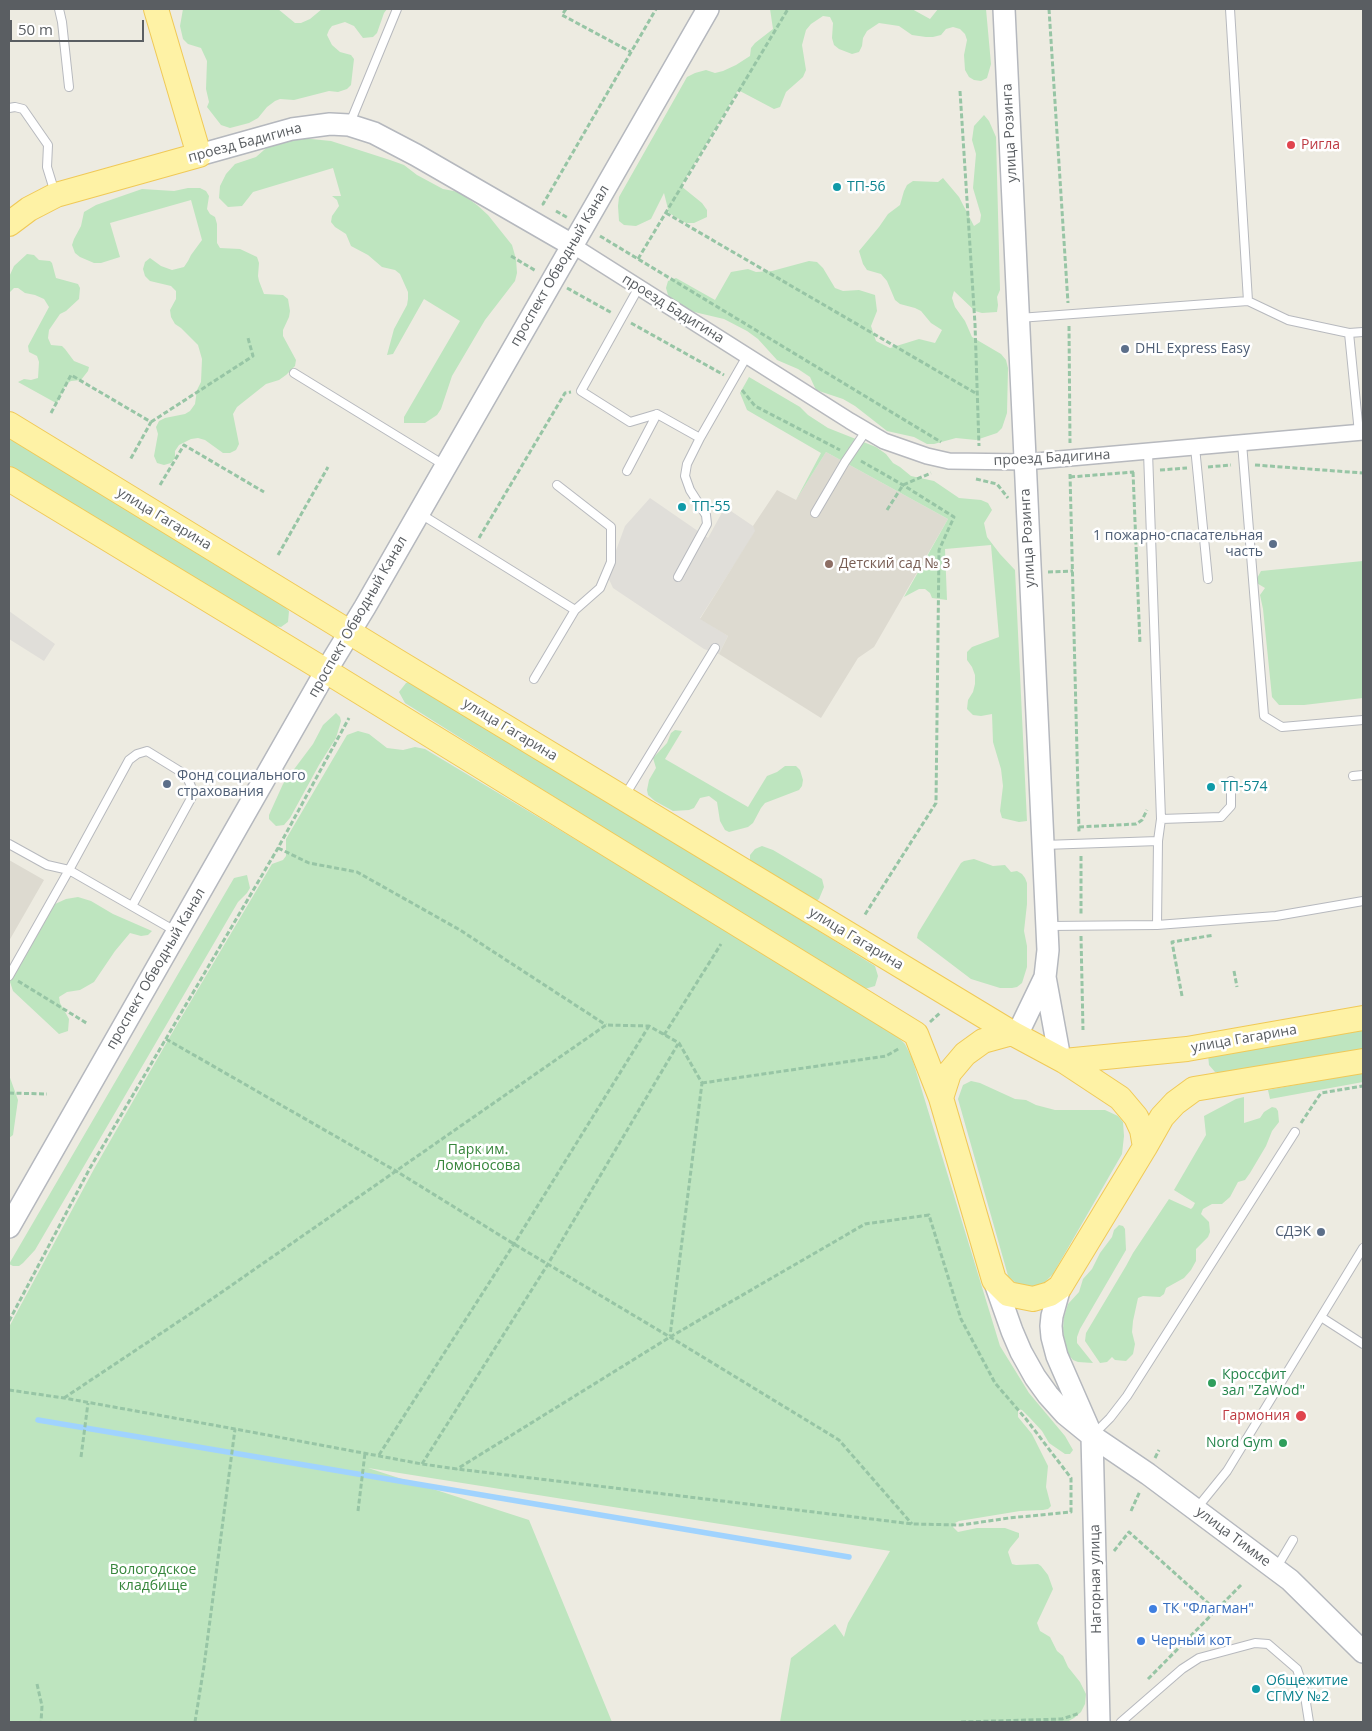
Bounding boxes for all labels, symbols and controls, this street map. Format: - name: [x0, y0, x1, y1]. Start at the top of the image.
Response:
- scale bar: [12, 10, 146, 42]
- text: 50 m: [18, 19, 53, 39]
- street label: улица Розинга: [999, 83, 1021, 183]
- street label: проезд Бадигина: [186, 120, 304, 166]
- place label: Ригла: [1301, 137, 1340, 153]
- marker: Ригла: [1285, 139, 1297, 151]
- place label: ТП-56: [847, 179, 885, 195]
- marker: ТП-56: [831, 181, 843, 193]
- street label: проспект Обводный Канал: [507, 182, 613, 350]
- street label: проезд Бадигина: [619, 271, 727, 347]
- place label: DHL Express Easy: [1135, 341, 1250, 357]
- marker: DHL Express Easy: [1119, 343, 1131, 355]
- street label: проезд Бадигина: [993, 447, 1111, 469]
- street label: улица Гагарина: [114, 484, 214, 554]
- street label: улица Розинга: [1017, 488, 1039, 588]
- place label: ТП-55: [692, 499, 730, 515]
- marker: ТП-55: [676, 501, 688, 513]
- place label: 1 пожарно-спасательная часть: [1093, 528, 1263, 560]
- street label: проспект Обводный Канал: [305, 533, 411, 701]
- marker: 1 пожарно-спасательная часть: [1267, 538, 1279, 550]
- place label: Детский сад № 3: [839, 556, 950, 572]
- marker: Детский сад № 3: [823, 558, 835, 570]
- street label: улица Гагарина: [460, 695, 560, 765]
- place label: Фонд социального страхования: [177, 768, 306, 800]
- marker: Фонд социального страхования: [161, 778, 173, 790]
- place label: ТП-574: [1221, 779, 1267, 795]
- marker: ТП-574: [1205, 781, 1217, 793]
- street label: проспект Обводный Канал: [103, 885, 209, 1053]
- street label: улица Гагарина: [806, 904, 906, 974]
- street label: улица Гагарина: [1190, 1021, 1298, 1057]
- park label: Парк им. Ломоносова: [435, 1142, 521, 1174]
- place label: СДЭК: [1275, 1224, 1311, 1240]
- marker: СДЭК: [1315, 1226, 1327, 1238]
- place label: Кроссфит зал "ZaWod": [1222, 1367, 1305, 1400]
- marker: Кроссфит зал "ZaWod": [1206, 1377, 1218, 1389]
- place label: Гармония: [1222, 1408, 1290, 1424]
- marker: Гармония: [1294, 1409, 1308, 1423]
- place label: Nord Gym: [1206, 1435, 1273, 1451]
- marker: Nord Gym: [1277, 1437, 1289, 1449]
- street label: улица Тимме: [1192, 1503, 1274, 1571]
- street label: Нагорная улица: [1087, 1524, 1105, 1634]
- park label: Вологодское кладбище: [110, 1562, 196, 1594]
- place label: ТК "Флагман": [1163, 1601, 1254, 1617]
- marker: ТК "Флагман": [1147, 1603, 1159, 1615]
- place label: Черный кот: [1151, 1633, 1232, 1649]
- marker: Черный кот: [1135, 1635, 1147, 1647]
- place label: Общежитие СГМУ №2: [1266, 1673, 1348, 1705]
- marker: Общежитие СГМУ №2: [1250, 1683, 1262, 1695]

